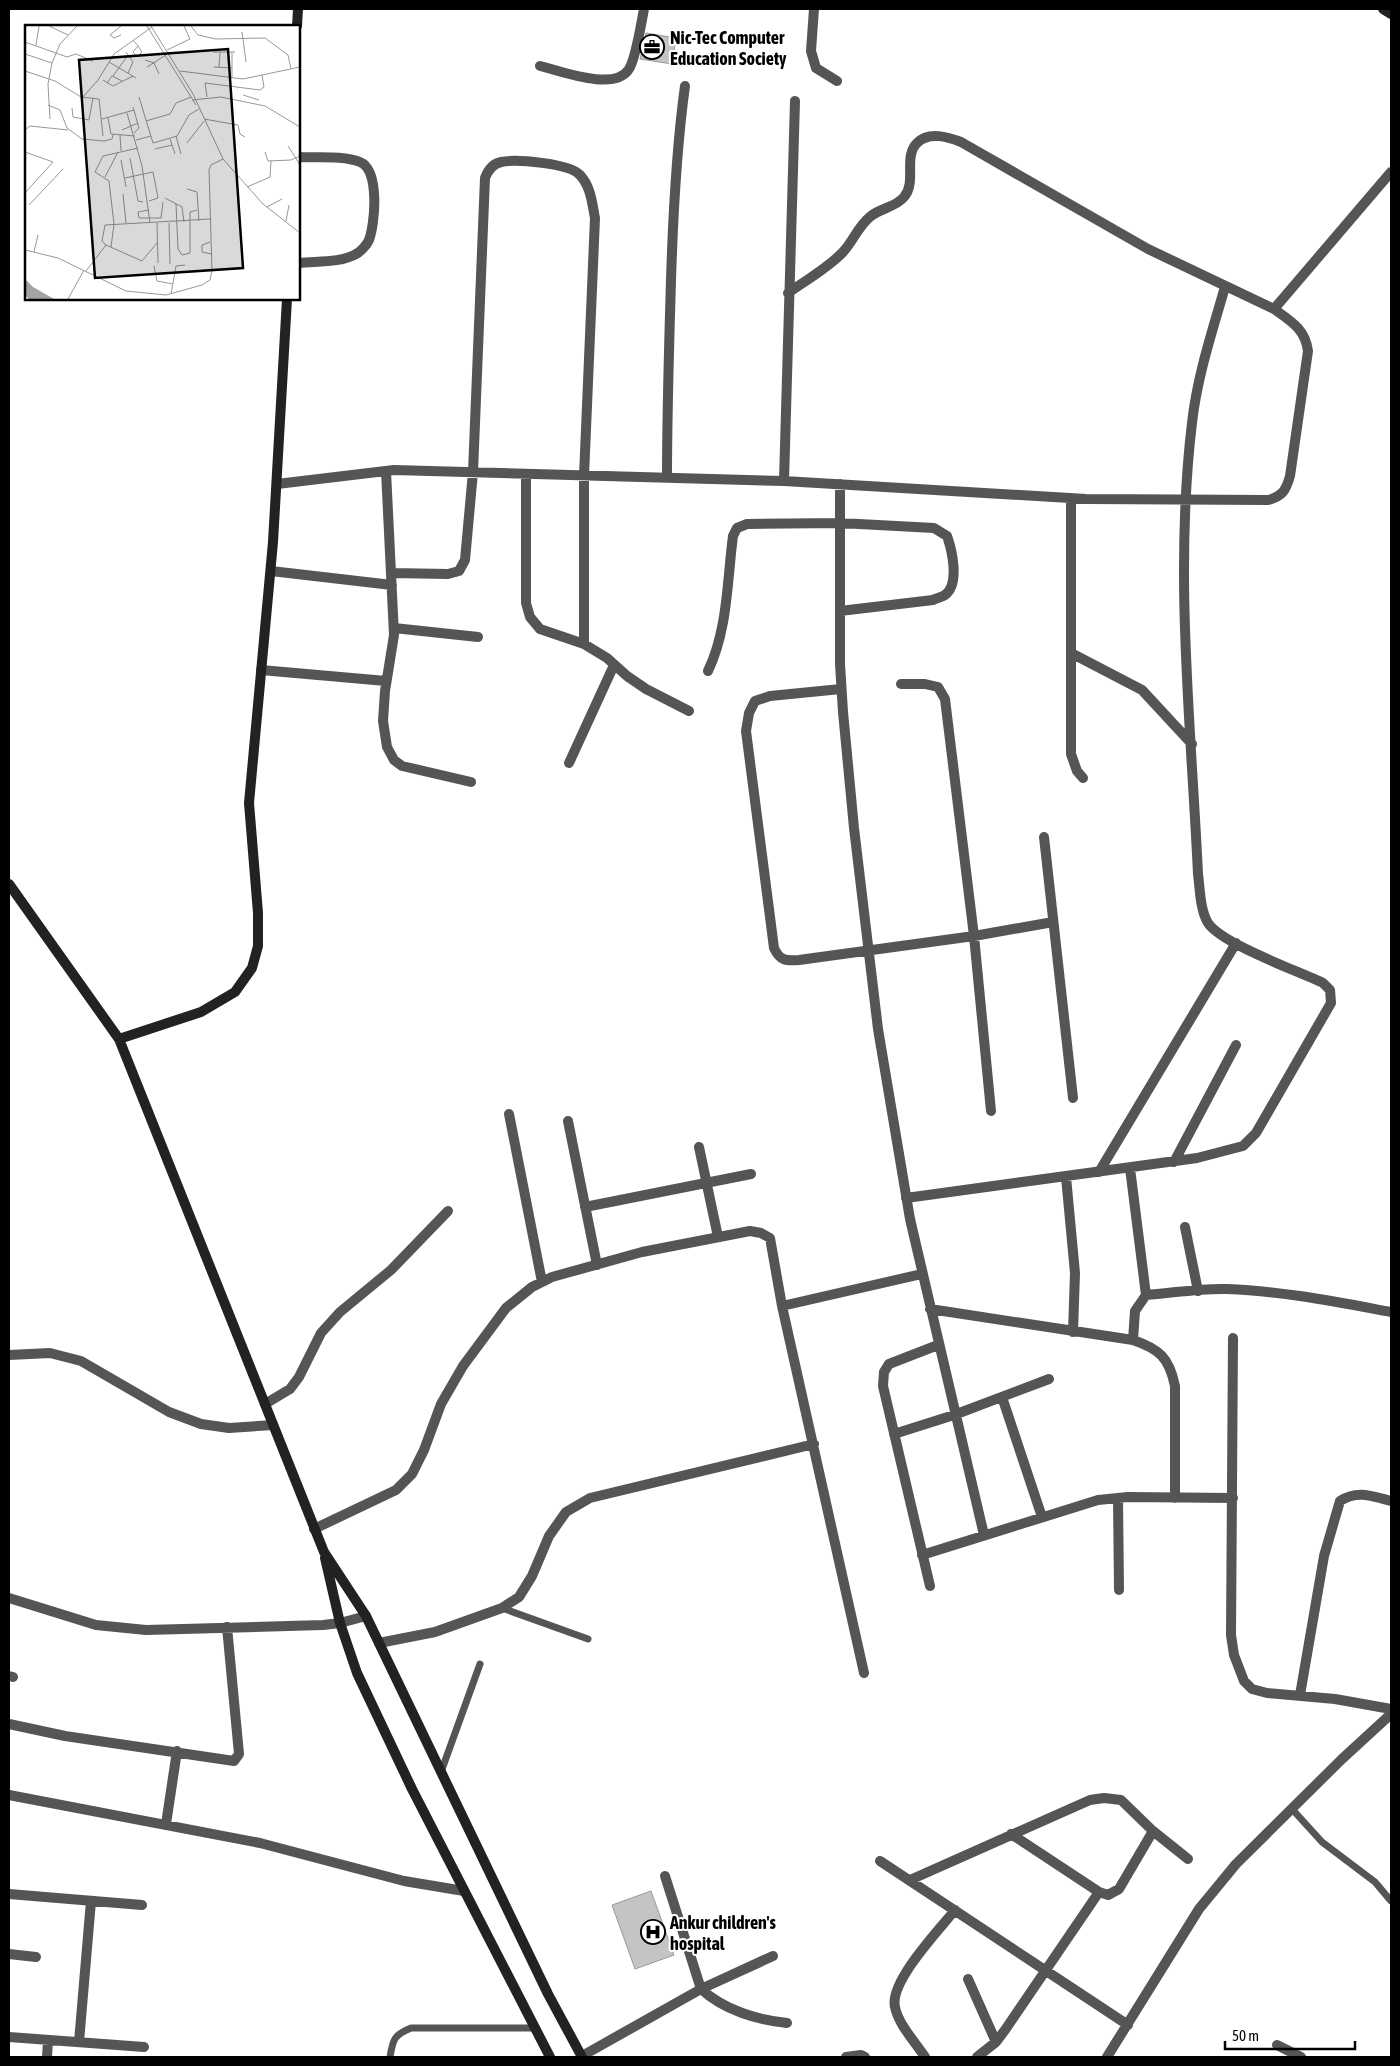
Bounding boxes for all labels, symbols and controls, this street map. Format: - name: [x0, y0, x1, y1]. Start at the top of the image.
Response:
- inset map: [25, 25, 300, 300]
- place label: Nic-Tec Computer Education Society: [670, 27, 787, 69]
- office icon: Nic-Tec Computer Education Society: [639, 34, 665, 60]
- place label: Ankur children's hospital: [669, 1912, 776, 1954]
- hospital icon: Ankur children's hospital: [640, 1919, 666, 1945]
- scale bar: [1225, 2018, 1355, 2050]
- text: 50 m: [1232, 2027, 1259, 2044]

